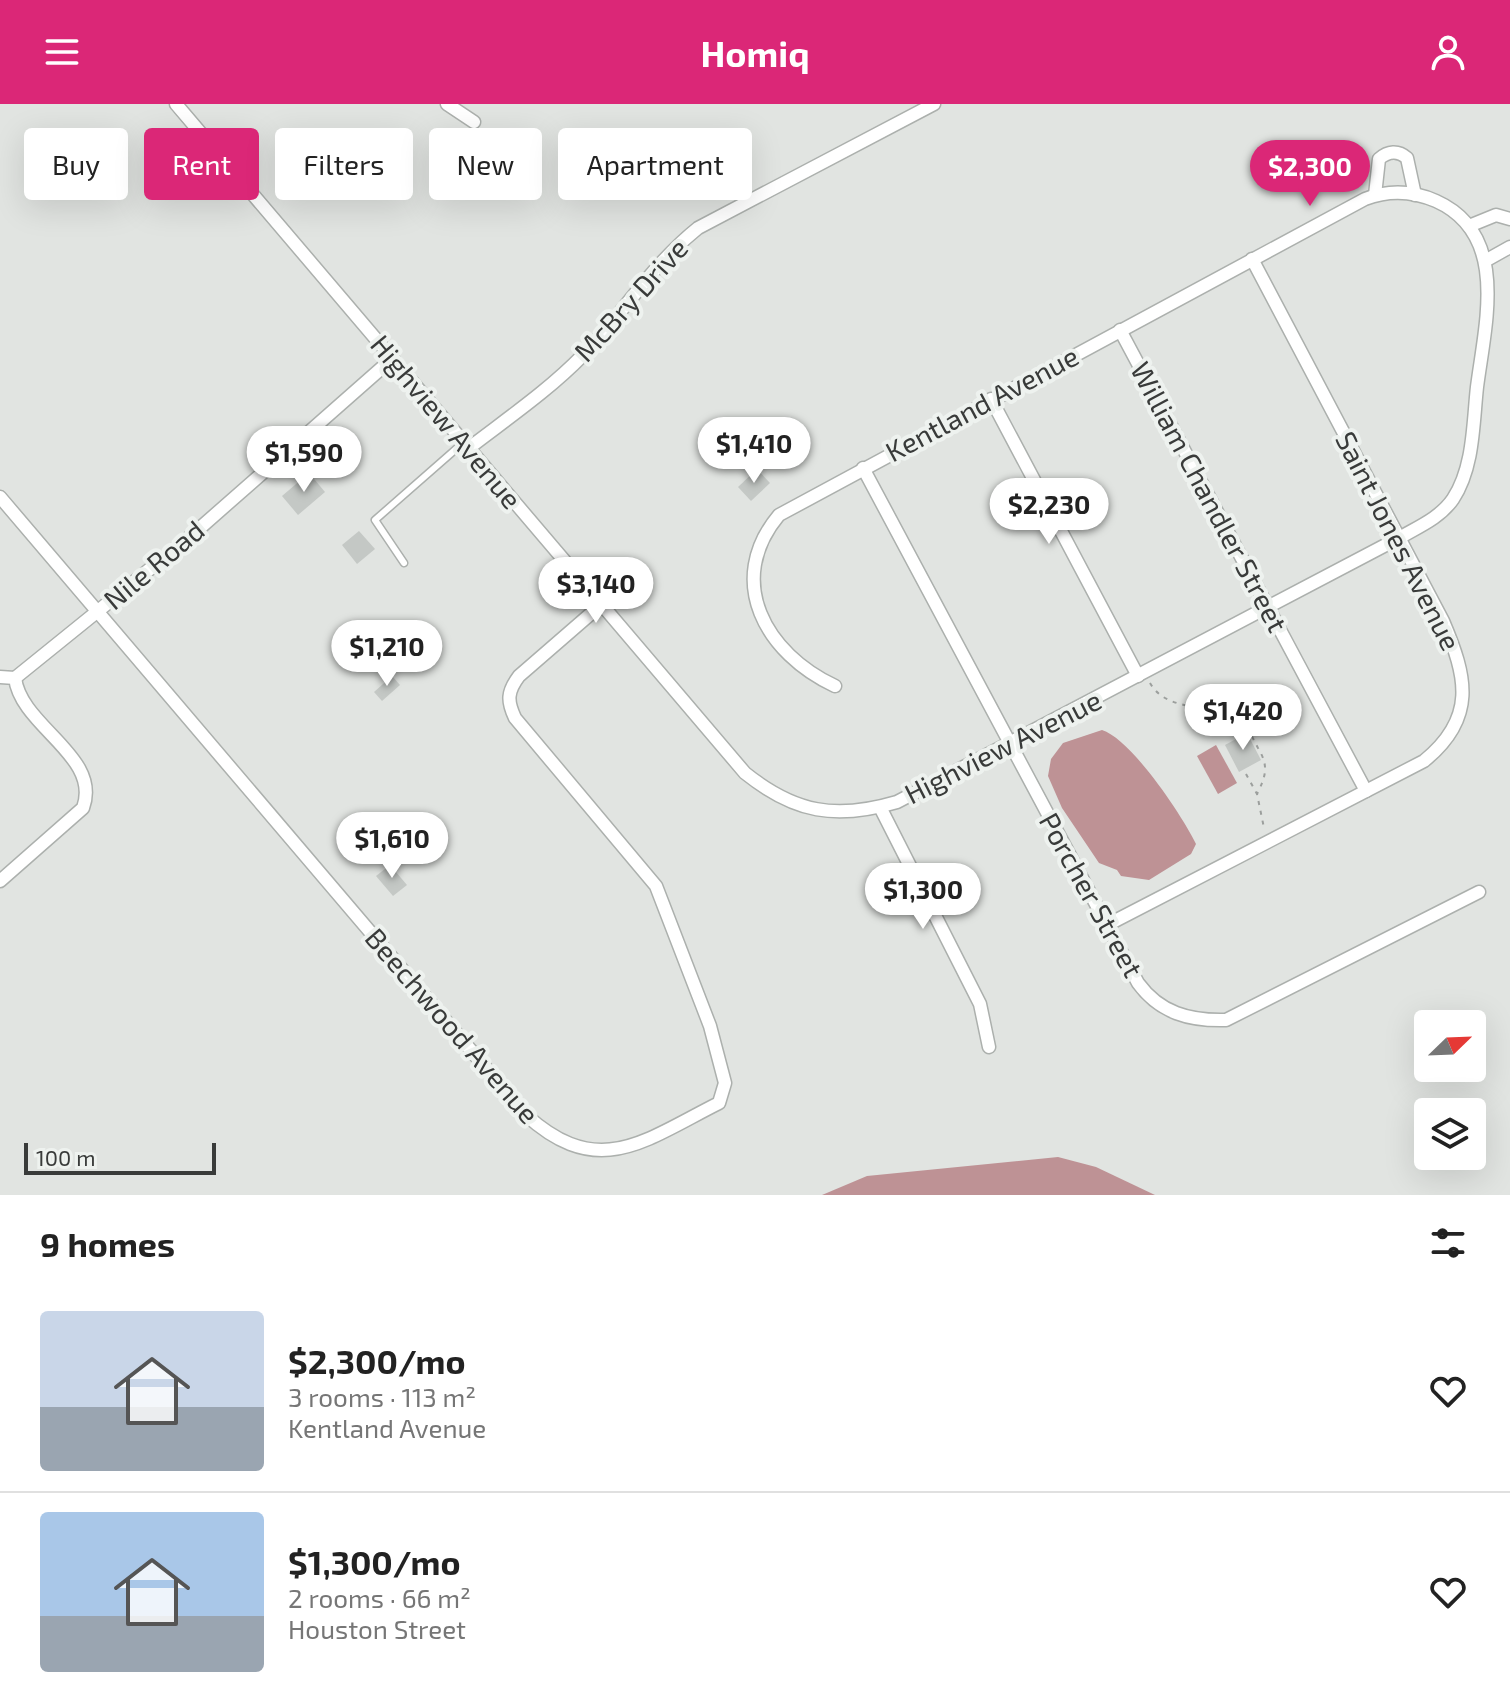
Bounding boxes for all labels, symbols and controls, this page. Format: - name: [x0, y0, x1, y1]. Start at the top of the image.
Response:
- icon: menu: [40, 30, 84, 74]
- icon: person: [1426, 30, 1470, 74]
- text: Homiq: [700, 31, 810, 74]
- chip: Buy: [24, 128, 128, 200]
- chip: Rent: [144, 128, 259, 200]
- chip: Filters: [275, 128, 413, 200]
- chip: New: [429, 128, 542, 200]
- chip: Apartment: [558, 128, 752, 200]
- pin: $2,300: [1245, 140, 1375, 208]
- text: $2,300: [1268, 150, 1352, 181]
- street label: McBry Drive: [566, 231, 694, 368]
- street label: Highview Avenue: [364, 328, 529, 515]
- street label: Kentland Avenue: [879, 338, 1084, 468]
- street label: William Chandler Street: [1124, 356, 1296, 637]
- pin: $1,410: [689, 417, 819, 485]
- street label: Saint Jones Avenue: [1329, 425, 1469, 656]
- pin: $1,590: [239, 426, 369, 494]
- text: $1,410: [716, 427, 792, 458]
- text: $1,590: [265, 436, 343, 467]
- pin: $2,230: [984, 478, 1114, 546]
- text: $2,230: [1008, 488, 1090, 519]
- street label: Nile Road: [96, 512, 211, 616]
- pin: $3,140: [531, 557, 661, 625]
- text: $3,140: [556, 567, 636, 598]
- pin: $1,210: [322, 620, 452, 688]
- text: $1,210: [349, 630, 425, 661]
- street label: Highview Avenue: [898, 682, 1107, 810]
- pin: $1,420: [1178, 684, 1308, 752]
- text: $1,420: [1203, 694, 1283, 725]
- street label: Porcher Street: [1033, 806, 1151, 983]
- pin: $1,610: [327, 812, 457, 880]
- text: $1,610: [354, 822, 430, 853]
- pin: $1,300: [858, 863, 988, 931]
- text: $1,300: [883, 873, 963, 904]
- street label: Beechwood Avenue: [359, 921, 547, 1130]
- north arrow: [1414, 1010, 1486, 1082]
- map controls: [1414, 1010, 1486, 1170]
- button: layers: [1414, 1098, 1486, 1170]
- scale bar: [24, 1139, 216, 1175]
- text: 100 m: [36, 1144, 95, 1170]
- icon: filters: [1426, 1221, 1470, 1265]
- text: 9 homes: [40, 1223, 175, 1264]
- text: $2,300/mo: [288, 1340, 466, 1381]
- icon: home: [104, 1343, 200, 1439]
- icon: heart: [1426, 1369, 1470, 1413]
- text: 3 rooms · 113 m²: [288, 1381, 476, 1412]
- text: Kentland Avenue: [288, 1412, 486, 1443]
- text: $1,300/mo: [288, 1541, 461, 1582]
- icon: home: [104, 1544, 200, 1640]
- icon: heart: [1426, 1570, 1470, 1614]
- text: 2 rooms · 66 m²: [288, 1582, 471, 1613]
- text: Houston Street: [288, 1613, 466, 1644]

